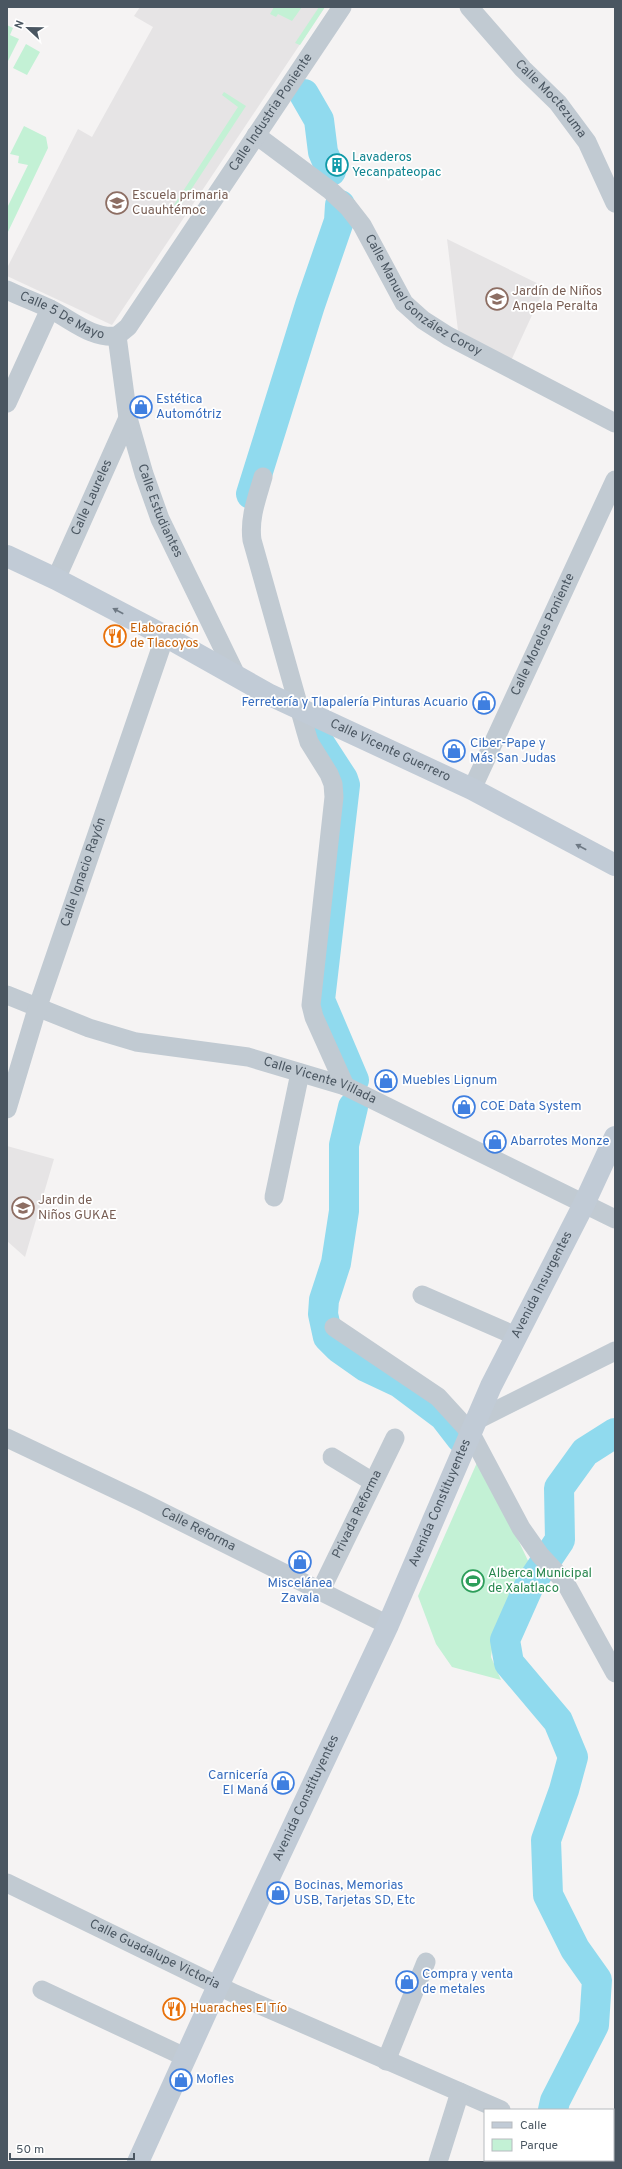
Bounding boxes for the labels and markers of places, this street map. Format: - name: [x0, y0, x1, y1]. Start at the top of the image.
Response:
- place label: Lavaderos Yecanpateopac: [352, 150, 442, 181]
- building icon: Lavaderos Yecanpateopac: [324, 152, 350, 178]
- place label: Escuela primaria Cuauhtémoc: [132, 188, 228, 219]
- school or university icon: Escuela primaria Cuauhtémoc: [104, 190, 130, 216]
- place label: Jardín de Niños Angela Peralta: [512, 284, 602, 315]
- school or university icon: Jardín de Niños Angela Peralta: [484, 286, 510, 312]
- place label: Estética Automótriz: [156, 392, 222, 423]
- shop icon: Estética Automótriz: [128, 394, 154, 420]
- place label: Elaboración de Tlacoyos: [130, 621, 199, 652]
- restaurant icon: Elaboración de Tlacoyos: [102, 623, 128, 649]
- shop icon: Ferretería y Tlapalería Pinturas Acuario: [471, 690, 497, 716]
- place label: Ferretería y Tlapalería Pinturas Acuario: [241, 695, 468, 711]
- place label: Ciber-Pape y Más San Judas: [470, 736, 556, 767]
- shop icon: Ciber-Pape y Más San Judas: [441, 738, 467, 764]
- shop icon: Muebles Lignum: [373, 1068, 399, 1094]
- place label: Muebles Lignum: [402, 1073, 497, 1089]
- shop icon: COE Data System: [451, 1094, 477, 1120]
- place label: COE Data System: [480, 1099, 581, 1115]
- shop icon: Abarrotes Monze: [482, 1129, 508, 1155]
- place label: Abarrotes Monze: [510, 1134, 609, 1150]
- place label: Jardin de Niños GUKAE: [38, 1193, 117, 1224]
- school or university icon: Jardin de Niños GUKAE: [10, 1195, 36, 1221]
- shop icon: Miscelánea Zavala: [287, 1549, 313, 1575]
- place label: Alberca Municipal de Xalatlaco: [488, 1566, 592, 1597]
- sports icon: Alberca Municipal de Xalatlaco: [460, 1568, 486, 1594]
- place label: Miscelánea Zavala: [268, 1576, 332, 1607]
- place label: Carnicería El Maná: [208, 1768, 268, 1799]
- shop icon: Carnicería El Maná: [270, 1770, 296, 1796]
- place label: Bocinas, Memorias USB, Tarjetas SD, Etc: [294, 1878, 415, 1909]
- shop icon: Bocinas, Memorias USB, Tarjetas SD, Etc: [265, 1880, 291, 1906]
- place label: Compra y venta de metales: [422, 1967, 513, 1998]
- shop icon: Compra y venta de metales: [394, 1969, 420, 1995]
- restaurant icon: Huaraches El Tío: [161, 1996, 187, 2022]
- place label: Huaraches El Tío: [190, 2001, 287, 2017]
- shop icon: Mofles: [168, 2067, 194, 2093]
- place label: Mofles: [196, 2072, 234, 2088]

